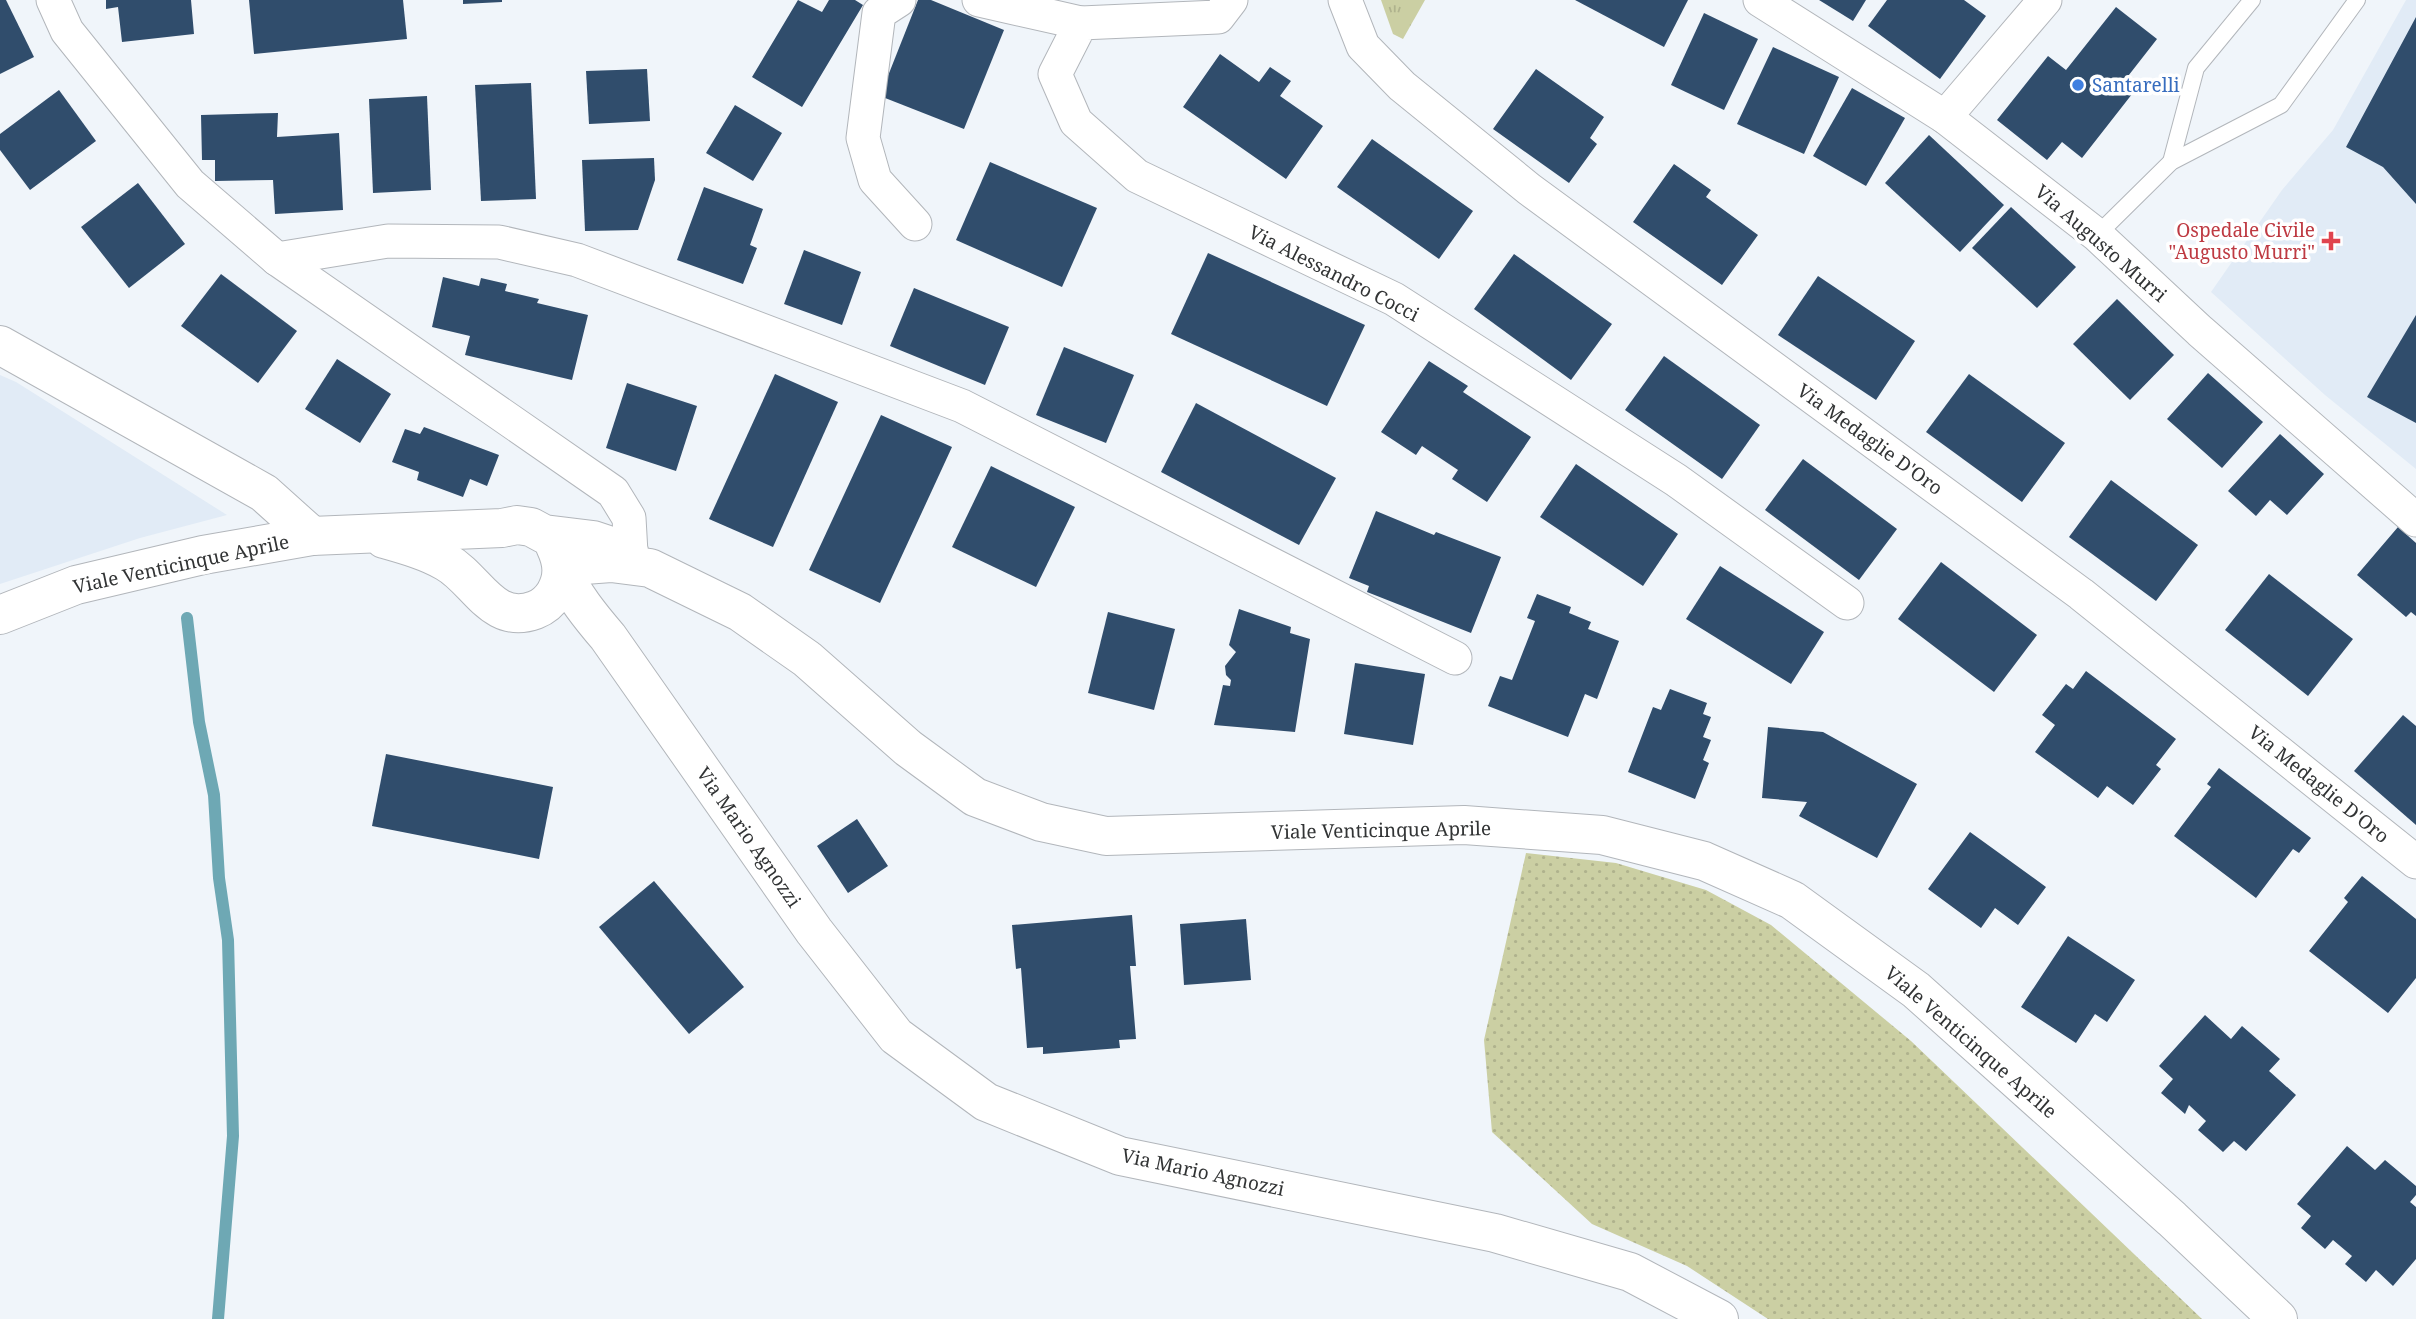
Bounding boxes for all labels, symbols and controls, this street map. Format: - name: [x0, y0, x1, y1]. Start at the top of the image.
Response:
- place label: Santarelli: [2092, 72, 2180, 98]
- marker: Santarelli: [2070, 77, 2086, 93]
- street label: Via Augusto Murri: [2029, 178, 2173, 308]
- place label: Ospedale Civile "Augusto Murri": [2169, 217, 2315, 265]
- street label: Via Alessandro Cocci: [1244, 219, 1424, 327]
- marker: Ospedale Civile "Augusto Murri": [2321, 231, 2341, 251]
- street label: Via Medaglie D'Oro: [1792, 377, 1948, 501]
- street label: Viale Venticinque Aprile: [71, 528, 291, 600]
- street label: Via Medaglie D'Oro: [2243, 719, 2395, 849]
- street label: Via Mario Agnozzi: [691, 762, 807, 912]
- street label: Viale Venticinque Aprile: [1271, 815, 1491, 845]
- street label: Viale Venticinque Aprile: [1879, 960, 2063, 1124]
- street label: Via Mario Agnozzi: [1119, 1142, 1287, 1202]

